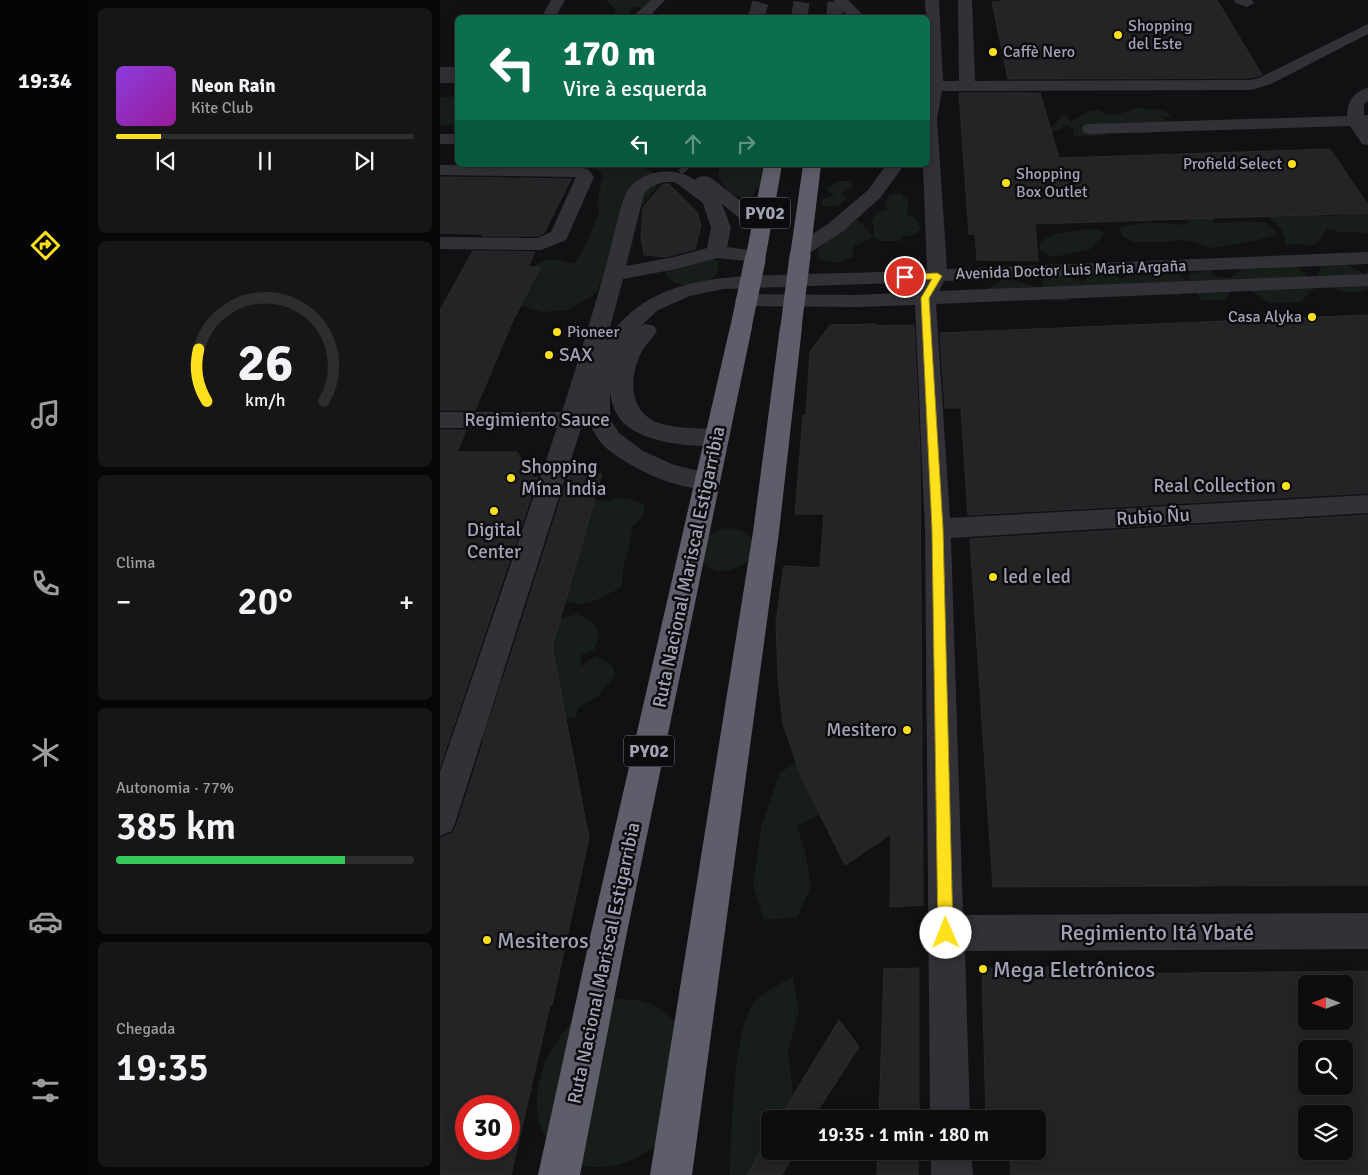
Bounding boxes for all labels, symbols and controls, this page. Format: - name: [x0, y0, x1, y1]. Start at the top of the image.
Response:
- place label: Shopping del Este: [1128, 16, 1192, 54]
- marker: Shopping del Este: [1112, 29, 1124, 41]
- text: 170 m: [563, 32, 656, 75]
- icon: left: [480, 35, 545, 100]
- place label: Caffè Nero: [1003, 42, 1075, 62]
- marker: Caffè Nero: [987, 46, 999, 58]
- text: 19:34: [18, 67, 72, 94]
- text: Neon Rain: [191, 74, 276, 98]
- text: Vire à esquerda: [563, 75, 707, 102]
- text: Kite Club: [191, 98, 253, 118]
- icon: left: [626, 130, 654, 158]
- icon: ahead: [679, 130, 707, 158]
- icon: right: [732, 130, 760, 158]
- icon: previous: [152, 147, 180, 175]
- icon: pause: [251, 147, 279, 175]
- icon: next: [350, 147, 378, 175]
- place label: Profield Select: [1183, 154, 1282, 174]
- marker: Profield Select: [1286, 158, 1298, 170]
- place label: Shopping Box Outlet: [1016, 164, 1088, 202]
- marker: Shopping Box Outlet: [1000, 177, 1012, 189]
- road number: PY02: [740, 198, 790, 228]
- icon: directions: [28, 228, 63, 263]
- pin: [884, 256, 926, 298]
- street label: Avenida Doctor Luis Maria Argaña: [955, 256, 1187, 284]
- icon: arrive: [891, 263, 919, 291]
- place label: Casa Alyka: [1228, 307, 1302, 327]
- marker: Casa Alyka: [1306, 311, 1318, 323]
- place label: Pioneer: [567, 322, 619, 342]
- marker: Pioneer: [551, 326, 563, 338]
- text: 26: [237, 331, 293, 395]
- place label: SAX: [559, 343, 592, 367]
- marker: SAX: [543, 349, 555, 361]
- text: km/h: [245, 389, 285, 411]
- icon: music: [28, 397, 63, 432]
- street label: Regimiento Sauce: [464, 408, 610, 432]
- street label: Ruta Nacional Mariscal Estigarribia: [647, 424, 731, 710]
- place label: Shopping Mína India: [521, 455, 606, 501]
- marker: Shopping Mína India: [505, 472, 517, 484]
- place label: Real Collection: [1153, 474, 1276, 498]
- marker: Real Collection: [1280, 480, 1292, 492]
- street label: Rubio Ñu: [1115, 503, 1191, 531]
- marker: Digital Center: [488, 505, 500, 517]
- place label: Digital Center: [467, 518, 521, 564]
- text: Clima: [116, 553, 155, 573]
- place label: led e led: [1003, 565, 1071, 589]
- icon: phone: [28, 566, 63, 601]
- marker: led e led: [987, 571, 999, 583]
- text: 20°: [237, 578, 293, 625]
- text: −: [116, 585, 131, 619]
- text: +: [399, 585, 414, 619]
- place label: Mesitero: [826, 718, 897, 742]
- marker: Mesitero: [901, 724, 913, 736]
- icon: climate: [28, 735, 63, 770]
- road number: PY02: [624, 736, 674, 766]
- text: Autonomia · 77%: [116, 778, 234, 798]
- text: 385 km: [116, 803, 236, 850]
- street label: Ruta Nacional Mariscal Estigarribia: [562, 820, 646, 1106]
- icon: car: [28, 904, 63, 939]
- position arrow: [919, 906, 971, 958]
- street label: Regimiento Itá Ybaté: [1060, 919, 1254, 946]
- place label: Mesiteros: [497, 927, 589, 954]
- marker: Mesiteros: [481, 934, 493, 946]
- place label: Mega Eletrônicos: [993, 956, 1155, 983]
- marker: Mega Eletrônicos: [977, 963, 989, 975]
- north arrow: [1298, 975, 1352, 1030]
- map controls: [1298, 975, 1353, 1160]
- text: Chegada: [116, 1019, 175, 1039]
- button: search: [1298, 1040, 1353, 1095]
- text: 19:35: [116, 1044, 209, 1091]
- icon: filters: [28, 1073, 63, 1108]
- speed limit sign: 30: [455, 1095, 520, 1160]
- button: layers: [1298, 1105, 1353, 1160]
- text: 19:35 · 1 min · 180 m: [818, 1123, 989, 1147]

